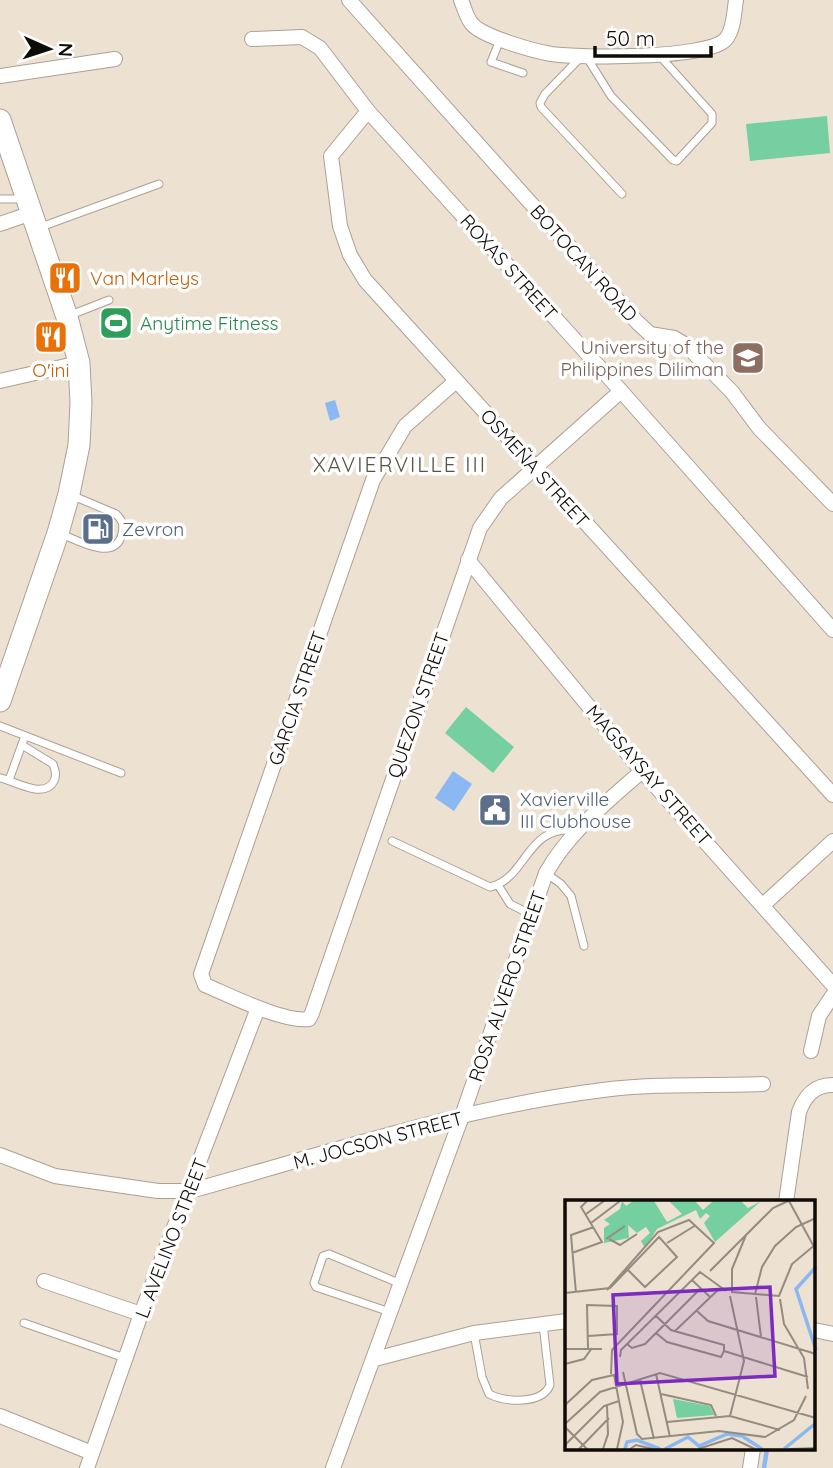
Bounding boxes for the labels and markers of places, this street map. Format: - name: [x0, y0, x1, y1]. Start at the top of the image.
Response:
- restaurant icon: Van Marleys: [46, 259, 84, 297]
- place label: Van Marleys: [90, 266, 199, 290]
- sports icon: Anytime Fitness: [97, 304, 135, 342]
- place label: Anytime Fitness: [140, 311, 279, 335]
- restaurant icon: O'ini: [32, 318, 70, 356]
- place label: University of the Philippines Diliman: [560, 335, 724, 381]
- school or university icon: University of the Philippines Diliman: [729, 339, 767, 377]
- place label: O'ini: [32, 358, 70, 382]
- fuel station icon: Zevron: [79, 510, 117, 548]
- place label: Zevron: [122, 517, 184, 541]
- place label: Xavierville III Clubhouse: [520, 787, 631, 833]
- public building icon: Xavierville III Clubhouse: [476, 791, 514, 829]

